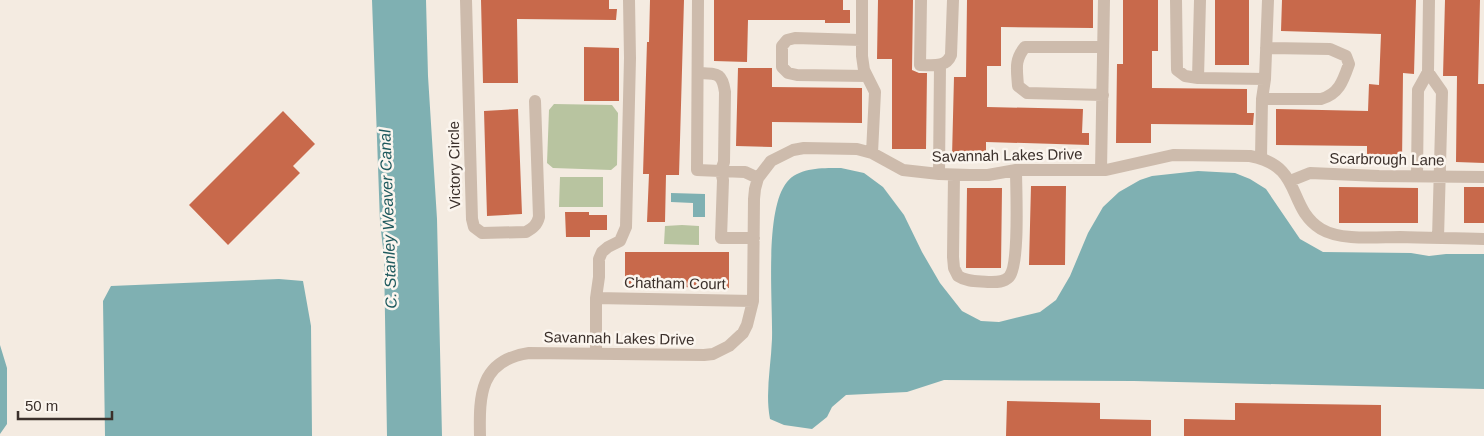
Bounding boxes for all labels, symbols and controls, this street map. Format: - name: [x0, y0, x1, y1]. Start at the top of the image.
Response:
- street label: Victory Circle: [445, 121, 463, 209]
- water label: C. Stanley Weaver Canal: [376, 129, 400, 309]
- street label: Savannah Lakes Drive: [931, 145, 1083, 165]
- street label: Scarbrough Lane: [1329, 149, 1445, 169]
- street label: Chatham Court: [624, 274, 727, 292]
- street label: Savannah Lakes Drive: [543, 328, 695, 348]
- scale bar: [18, 388, 111, 420]
- text: 50 m: [25, 397, 58, 414]

